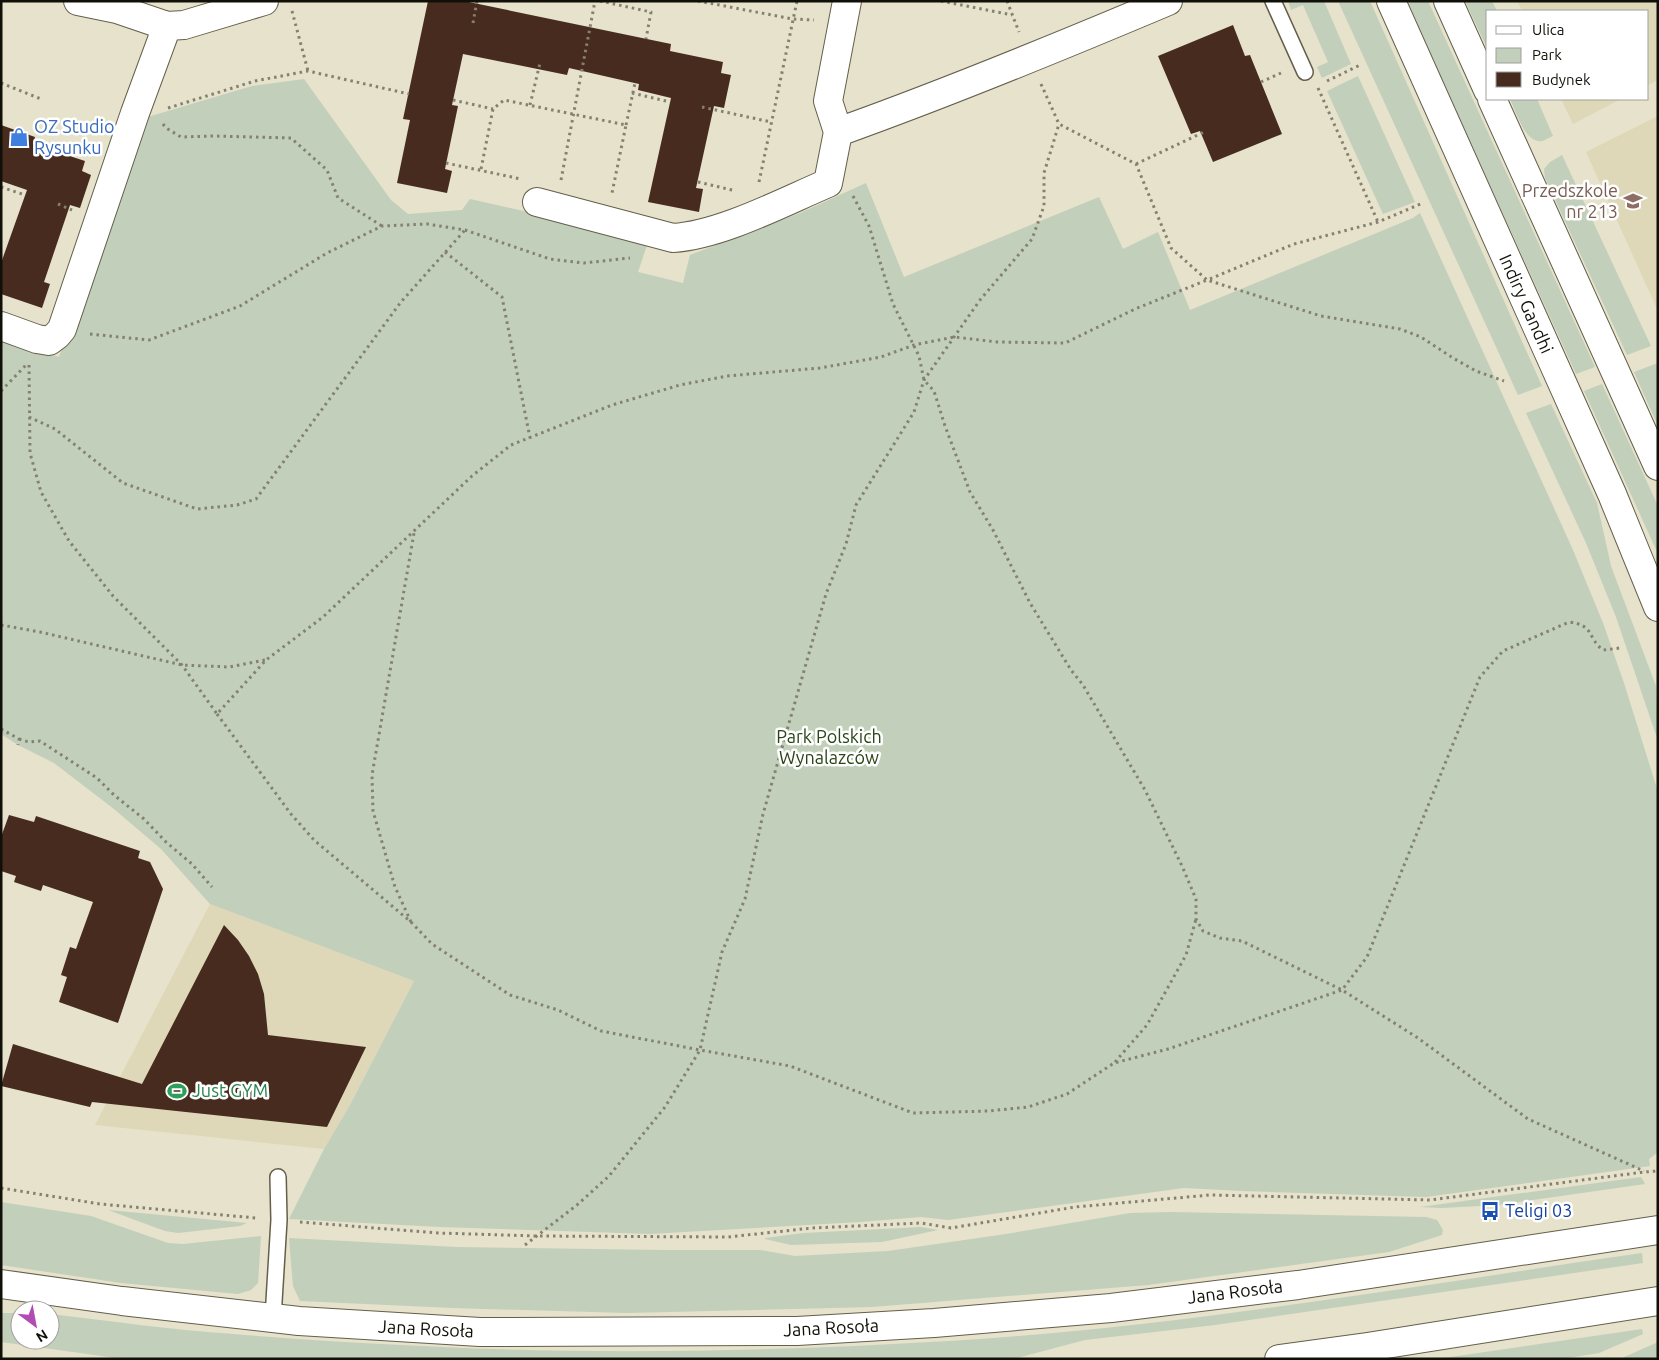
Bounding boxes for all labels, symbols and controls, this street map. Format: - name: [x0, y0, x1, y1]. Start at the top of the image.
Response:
- legend: [1486, 10, 1649, 100]
- text: Ulica: [1532, 21, 1564, 38]
- text: Park: [1532, 46, 1562, 63]
- text: Budynek: [1532, 71, 1591, 88]
- place label: OZ Studio Rysunku: [34, 116, 114, 157]
- shop icon: OZ Studio Rysunku: [8, 126, 30, 148]
- place label: Przedszkole nr 213: [1522, 180, 1618, 221]
- school or university icon: Przedszkole nr 213: [1622, 190, 1644, 212]
- street label: Indiry Gandhi: [1496, 251, 1558, 356]
- park label: Park Polskich Wynalazców: [776, 726, 882, 767]
- sports icon: Just GYM: [166, 1080, 188, 1102]
- place label: Just GYM: [192, 1080, 268, 1100]
- bus stop icon: Teligi 03: [1479, 1200, 1501, 1222]
- place label: Teligi 03: [1505, 1200, 1572, 1220]
- street label: Jana Rosoła: [1186, 1275, 1284, 1307]
- north arrow: [10, 1300, 60, 1350]
- street label: Jana Rosoła: [783, 1315, 879, 1339]
- street label: Jana Rosoła: [378, 1316, 474, 1340]
- text: N: [33, 1326, 51, 1346]

